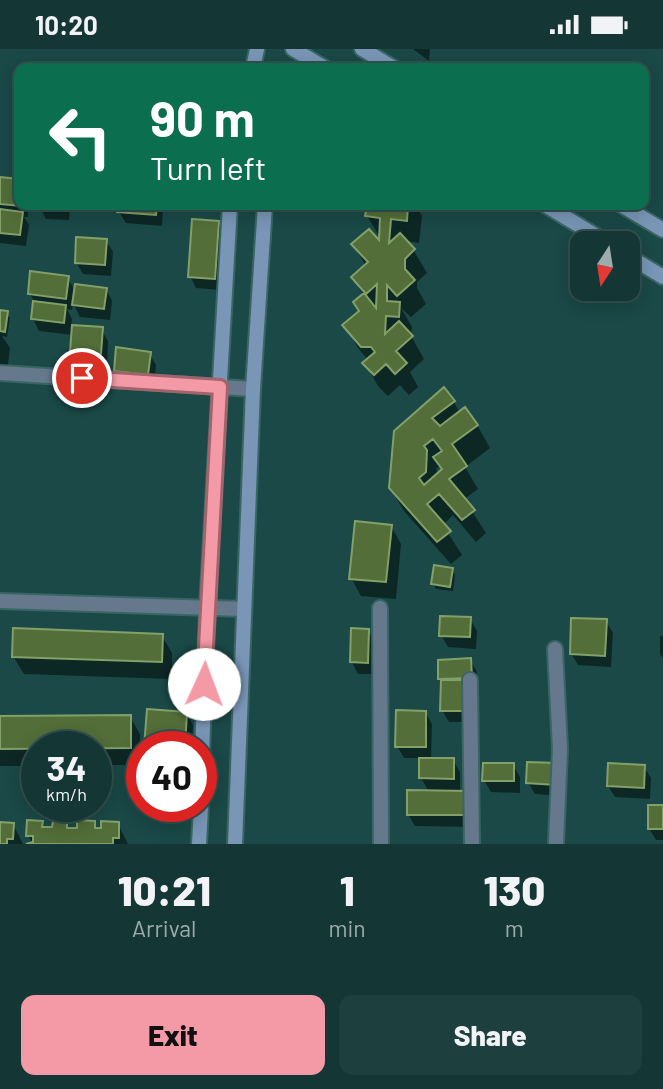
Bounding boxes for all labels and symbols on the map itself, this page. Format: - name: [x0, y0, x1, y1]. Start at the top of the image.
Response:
- north arrow: [570, 231, 640, 301]
- pin: [52, 348, 112, 408]
- position arrow: [167, 647, 241, 721]
- speed limit sign: 40: [126, 731, 217, 822]

